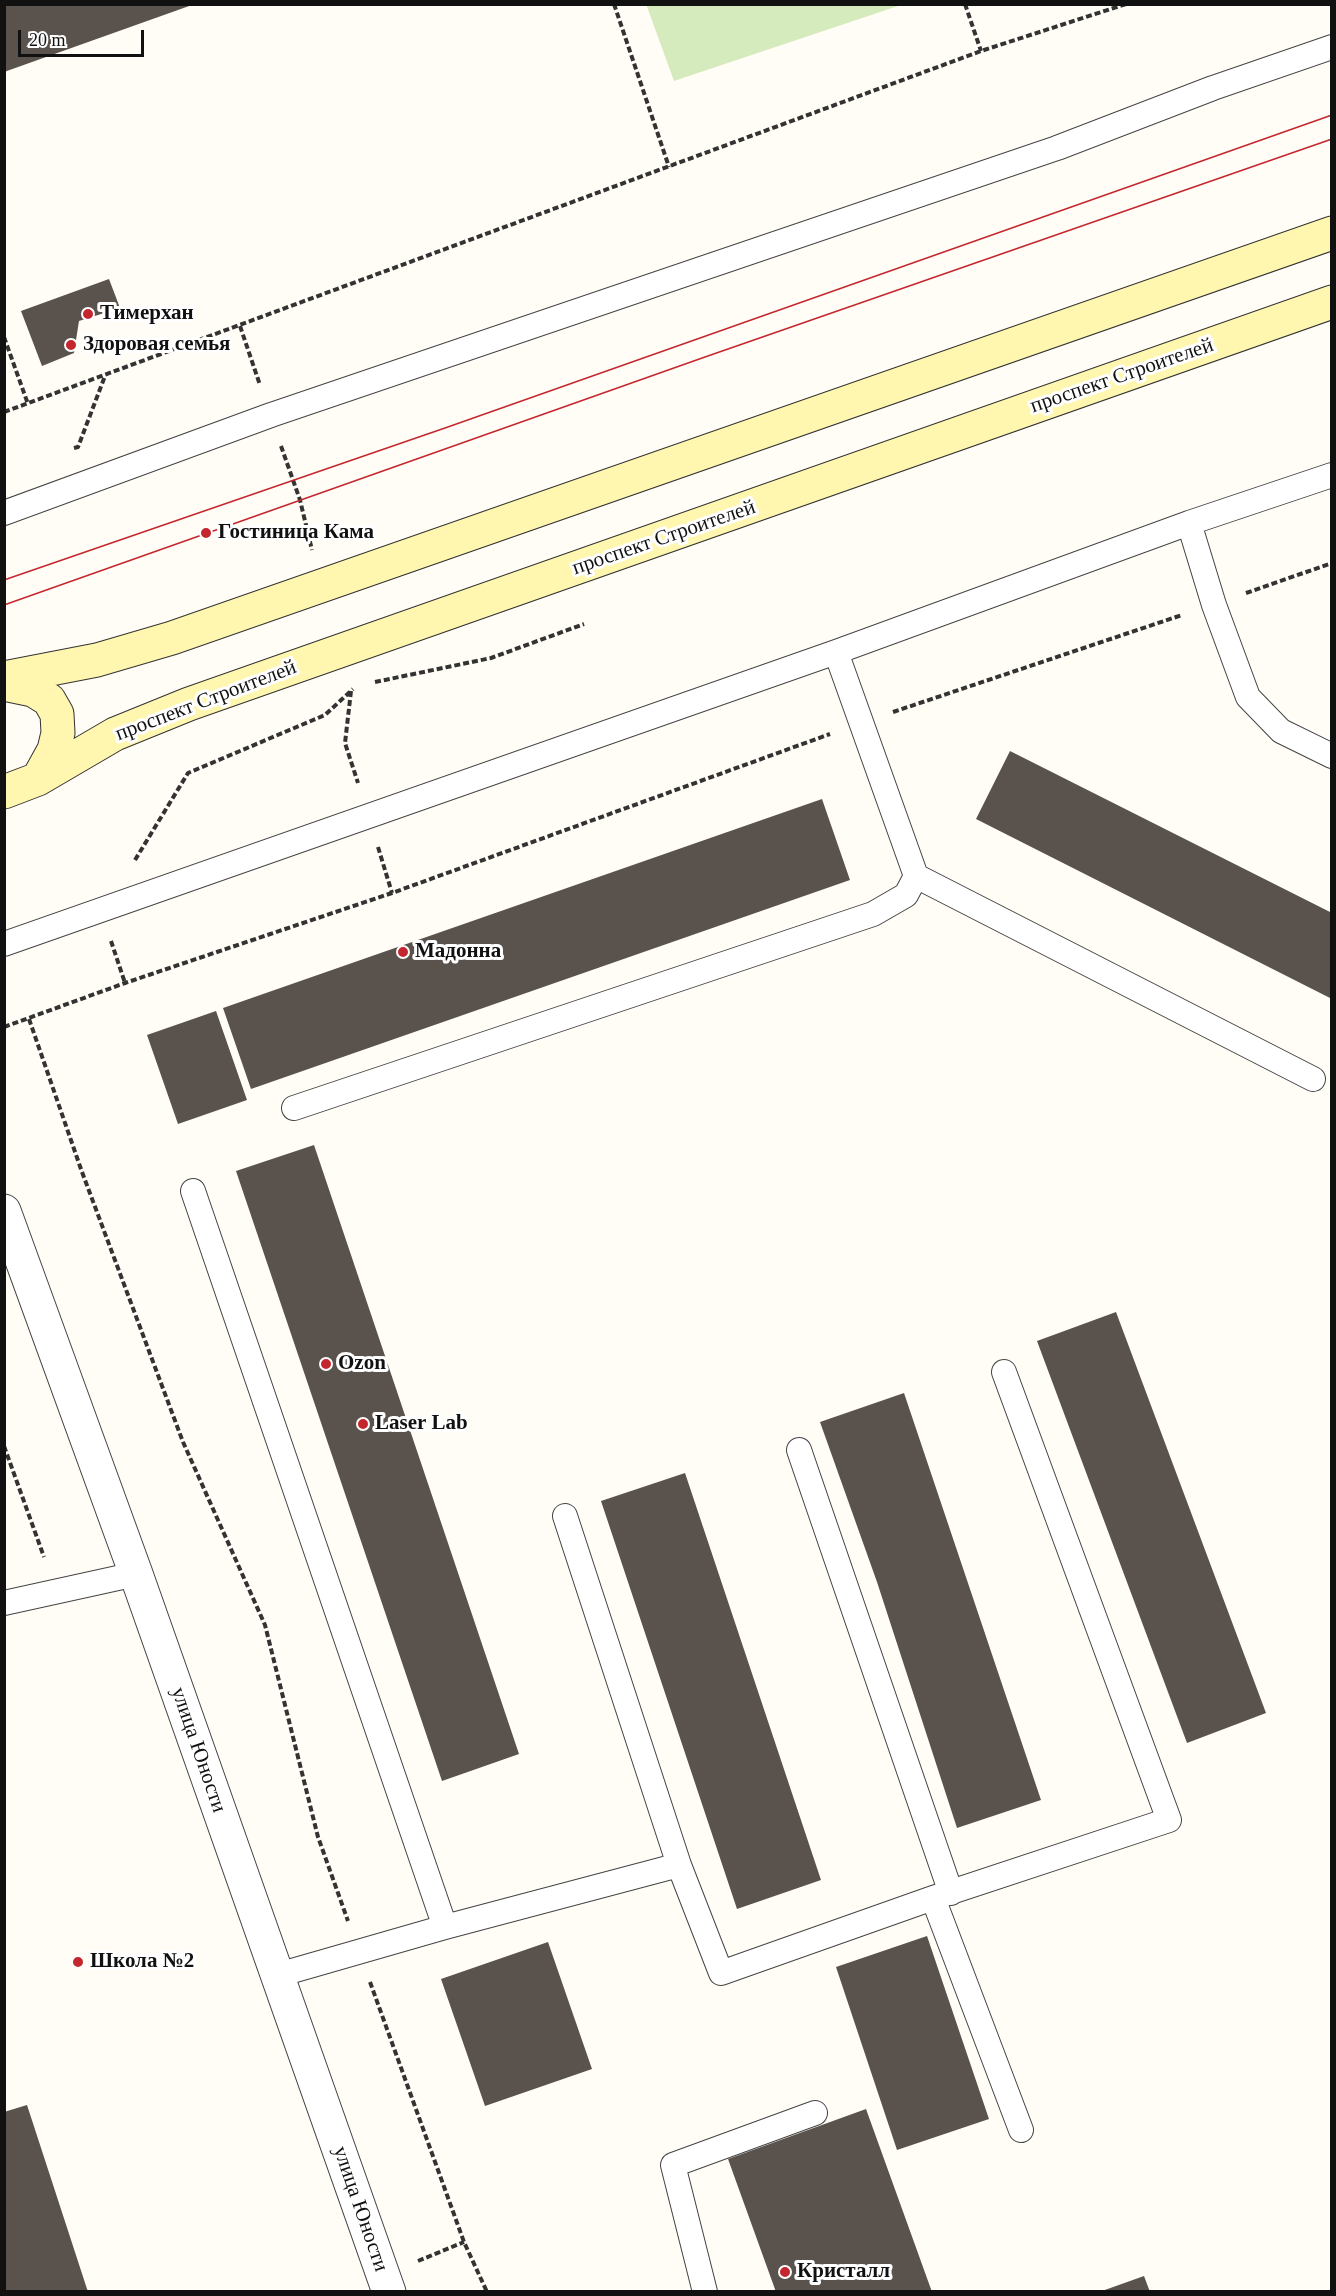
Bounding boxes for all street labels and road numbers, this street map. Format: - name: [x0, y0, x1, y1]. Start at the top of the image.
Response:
- street label: проспект Строителей: [1027, 333, 1217, 419]
- street label: проспект Строителей: [569, 495, 759, 581]
- street label: проспект Строителей: [112, 655, 300, 747]
- street label: улица Юности: [165, 1684, 231, 1816]
- street label: улица Юности: [327, 2143, 393, 2275]

